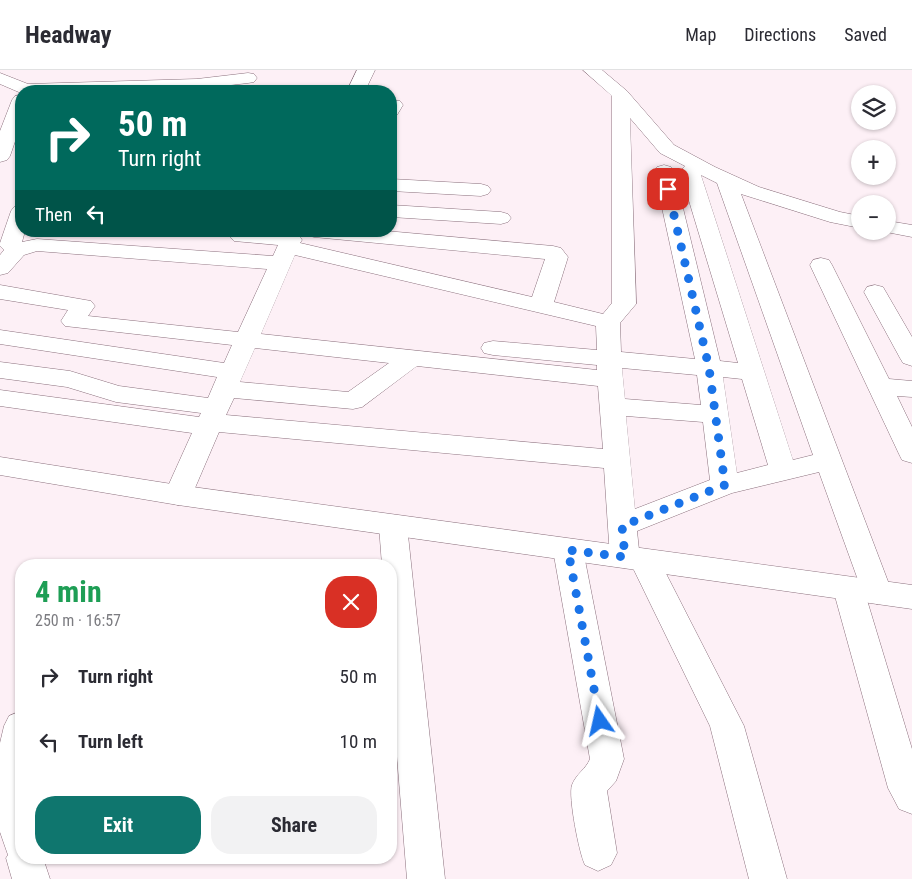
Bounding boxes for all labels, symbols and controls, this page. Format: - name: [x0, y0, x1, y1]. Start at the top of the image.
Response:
- text: Headway: [25, 21, 111, 49]
- text: Map: [685, 24, 716, 45]
- text: Directions: [744, 24, 816, 45]
- text: Saved: [844, 24, 887, 45]
- map controls: [851, 85, 896, 240]
- button: layers: [851, 85, 896, 130]
- text: 50 m: [118, 104, 187, 145]
- icon: right: [35, 105, 100, 170]
- button: +: [851, 140, 896, 185]
- text: Turn right: [118, 146, 201, 171]
- pin: [647, 168, 689, 210]
- icon: arrive: [654, 175, 682, 203]
- button: −: [851, 195, 896, 240]
- icon: left: [82, 200, 110, 228]
- text: Then: [35, 203, 72, 226]
- text: 4 min: [35, 574, 102, 609]
- button: close: [325, 576, 377, 628]
- text: 250 m · 16:57: [35, 611, 121, 630]
- icon: right: [35, 663, 63, 691]
- text: Turn right: [78, 665, 153, 688]
- text: 50 m: [340, 665, 377, 688]
- position arrow: [573, 694, 625, 746]
- icon: left: [35, 728, 63, 756]
- text: Turn left: [78, 730, 143, 753]
- text: 10 m: [340, 730, 377, 753]
- button: Exit: [35, 796, 201, 854]
- button: Share: [211, 796, 377, 854]

